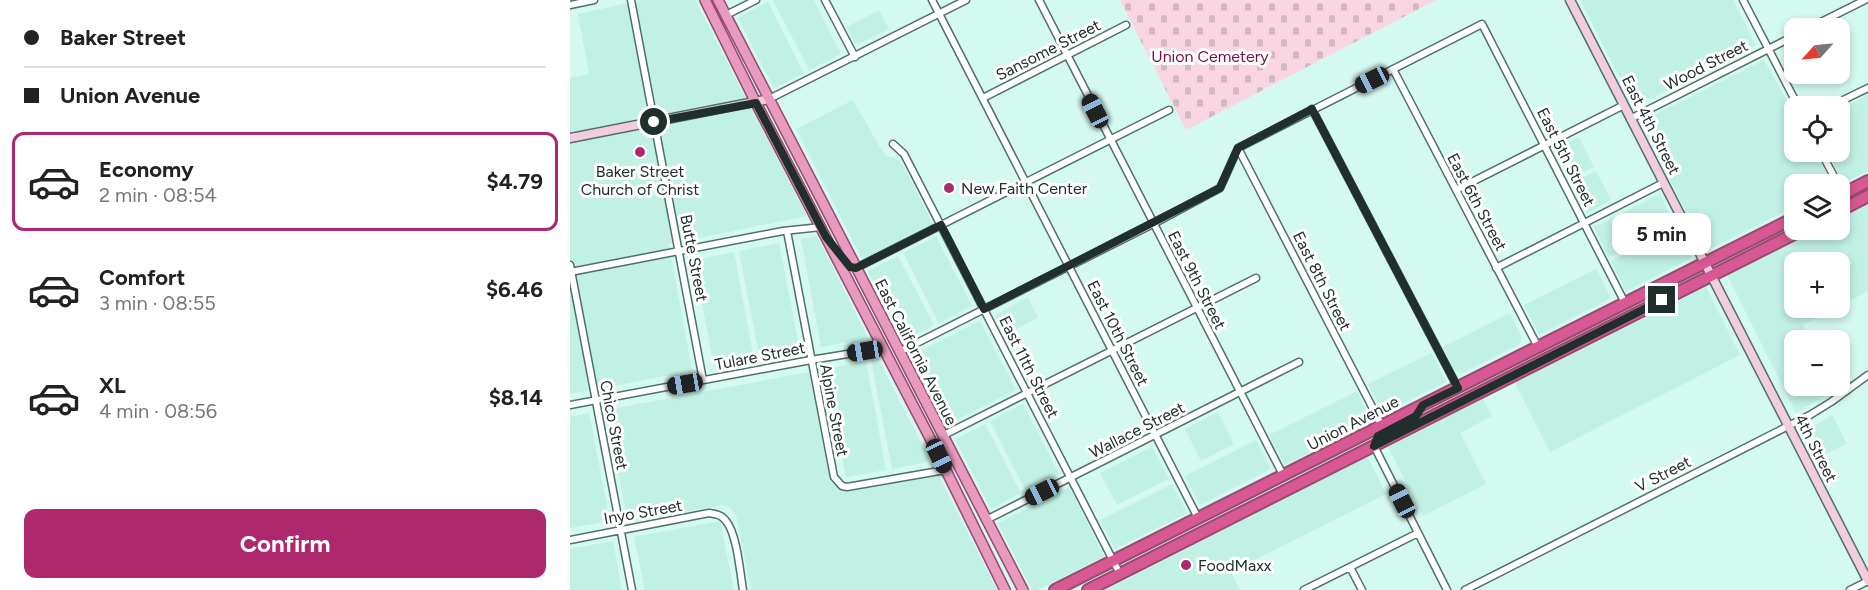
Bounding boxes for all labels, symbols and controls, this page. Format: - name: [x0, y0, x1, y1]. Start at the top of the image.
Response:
- street label: Sansome Street: [993, 15, 1103, 85]
- north arrow: [1784, 18, 1850, 84]
- map controls: [1784, 18, 1850, 396]
- text: Baker Street: [60, 24, 186, 51]
- street label: Wood Street: [1661, 36, 1751, 94]
- park label: Union Cemetery: [1151, 47, 1269, 66]
- car: [1352, 64, 1392, 96]
- street label: East 4th Street: [1618, 72, 1684, 178]
- text: Union Avenue: [60, 82, 200, 109]
- car: [1079, 91, 1111, 131]
- button: locate: [1784, 96, 1850, 162]
- street label: East 5th Street: [1533, 105, 1599, 209]
- route start: [640, 108, 667, 135]
- marker: Baker Street Church of Christ: [633, 145, 647, 159]
- street label: East 6th Street: [1443, 150, 1511, 254]
- icon: car: [27, 155, 81, 209]
- text: Economy: [99, 156, 194, 183]
- place label: Baker Street Church of Christ: [581, 162, 699, 199]
- text: $4.79: [486, 168, 543, 195]
- button: layers: [1784, 174, 1850, 240]
- place label: New Faith Center: [961, 179, 1088, 198]
- marker: New Faith Center: [942, 181, 956, 195]
- text: 2 min · 08:54: [99, 183, 217, 207]
- street label: Butte Street: [676, 213, 712, 303]
- callout: 5 min: [1612, 213, 1712, 255]
- text: 5 min: [1636, 222, 1687, 246]
- street label: East 9th Street: [1164, 228, 1230, 332]
- street label: East 8th Street: [1289, 228, 1355, 334]
- button: +: [1784, 252, 1850, 318]
- icon: car: [27, 263, 81, 317]
- text: Comfort: [99, 264, 185, 291]
- text: $6.46: [486, 276, 543, 303]
- street label: East California Avenue: [871, 276, 961, 428]
- street label: East 10th Street: [1083, 277, 1153, 389]
- route end: [1648, 286, 1675, 313]
- text: 3 min · 08:55: [99, 291, 216, 315]
- street label: East 11th Street: [995, 313, 1063, 421]
- button: −: [1784, 330, 1850, 396]
- street label: Tulare Street: [713, 338, 807, 374]
- car: [846, 339, 884, 363]
- street label: Alpine Street: [816, 362, 852, 458]
- icon: car: [27, 371, 81, 425]
- text: XL: [99, 372, 126, 399]
- car: [666, 372, 704, 396]
- street label: Chico Street: [596, 379, 632, 471]
- text: $8.14: [489, 384, 543, 411]
- street label: Union Avenue: [1304, 392, 1402, 454]
- street label: Wallace Street: [1086, 398, 1188, 462]
- text: 4 min · 08:56: [99, 399, 217, 423]
- street label: 4th Street: [1791, 411, 1841, 485]
- car: [923, 436, 955, 476]
- street label: V Street: [1632, 452, 1694, 496]
- car: [1022, 476, 1062, 508]
- car: [1386, 481, 1418, 521]
- street label: Inyo Street: [602, 496, 684, 528]
- button: Confirm: [24, 509, 546, 578]
- place label: FoodMaxx: [1198, 556, 1272, 575]
- marker: FoodMaxx: [1179, 558, 1193, 572]

